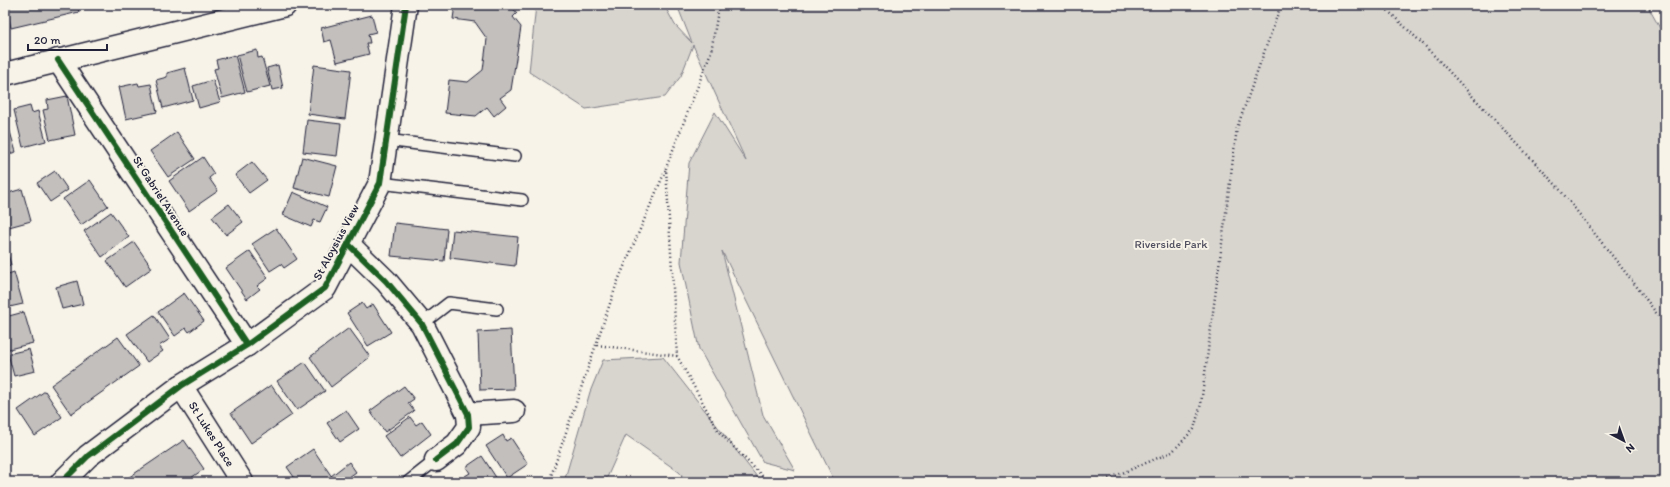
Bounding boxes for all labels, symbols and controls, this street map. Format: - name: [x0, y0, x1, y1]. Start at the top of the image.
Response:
- scale bar: [28, 26, 107, 52]
- text: 20 m: [34, 33, 61, 47]
- street label: St Gabriel Avenue: [130, 153, 192, 239]
- street label: St Aloysius View: [310, 202, 362, 282]
- park label: Riverside Park: [1134, 237, 1208, 251]
- street label: St Lukes Place: [186, 399, 238, 470]
- north arrow: [1604, 421, 1644, 461]
- text: N: [1623, 441, 1637, 456]

